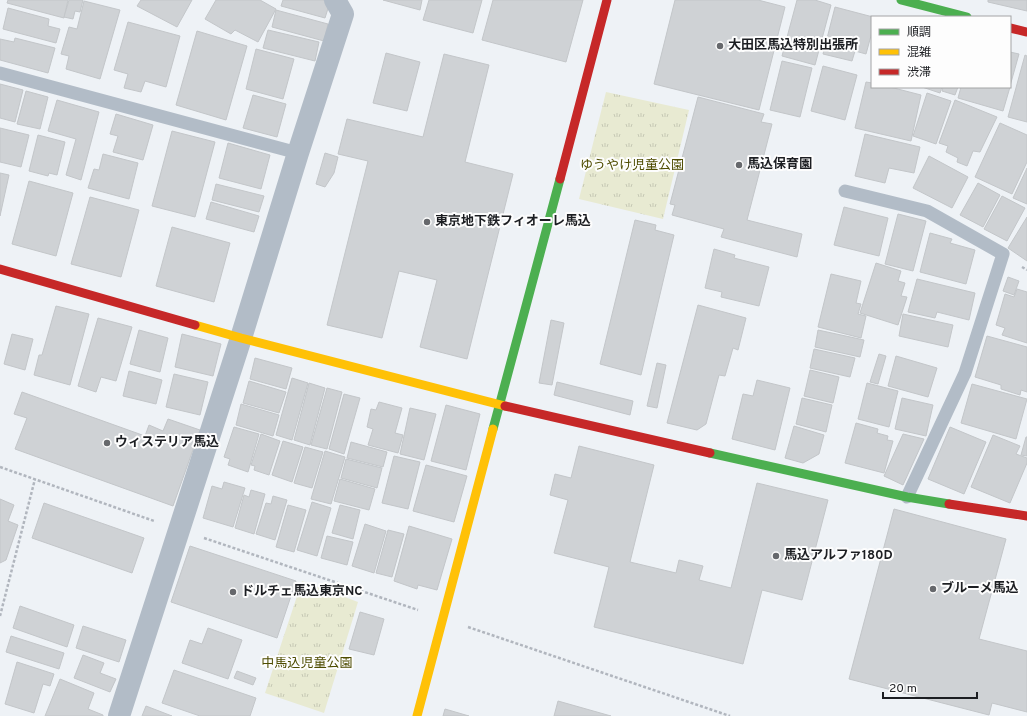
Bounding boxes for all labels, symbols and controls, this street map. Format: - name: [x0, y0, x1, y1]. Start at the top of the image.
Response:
- legend: [871, 16, 1011, 88]
- text: 順調: [907, 25, 931, 41]
- place label: 大田区馬込特別出張所: [728, 37, 858, 54]
- marker: 大田区馬込特別出張所: [715, 41, 725, 51]
- text: 混雑: [907, 45, 931, 61]
- text: 渋滞: [907, 65, 931, 81]
- place label: 馬込保育園: [747, 156, 812, 173]
- park label: ゆうやけ児童公園: [580, 158, 684, 174]
- marker: 馬込保育園: [734, 160, 744, 170]
- place label: 東京地下鉄フィオーレ馬込: [435, 213, 591, 230]
- marker: 東京地下鉄フィオーレ馬込: [422, 217, 432, 227]
- place label: ウィステリア馬込: [115, 434, 219, 451]
- marker: ウィステリア馬込: [102, 438, 112, 448]
- place label: 馬込アルファ180D: [784, 547, 893, 564]
- marker: 馬込アルファ180D: [771, 551, 781, 561]
- place label: ブルーメ馬込: [941, 580, 1018, 597]
- place label: ドルチェ馬込東京NC: [241, 583, 363, 600]
- marker: ブルーメ馬込: [928, 584, 938, 594]
- marker: ドルチェ馬込東京NC: [228, 587, 238, 597]
- park label: 中馬込児童公園: [261, 656, 353, 672]
- scale bar: [883, 674, 977, 700]
- text: 20 m: [889, 681, 917, 697]

